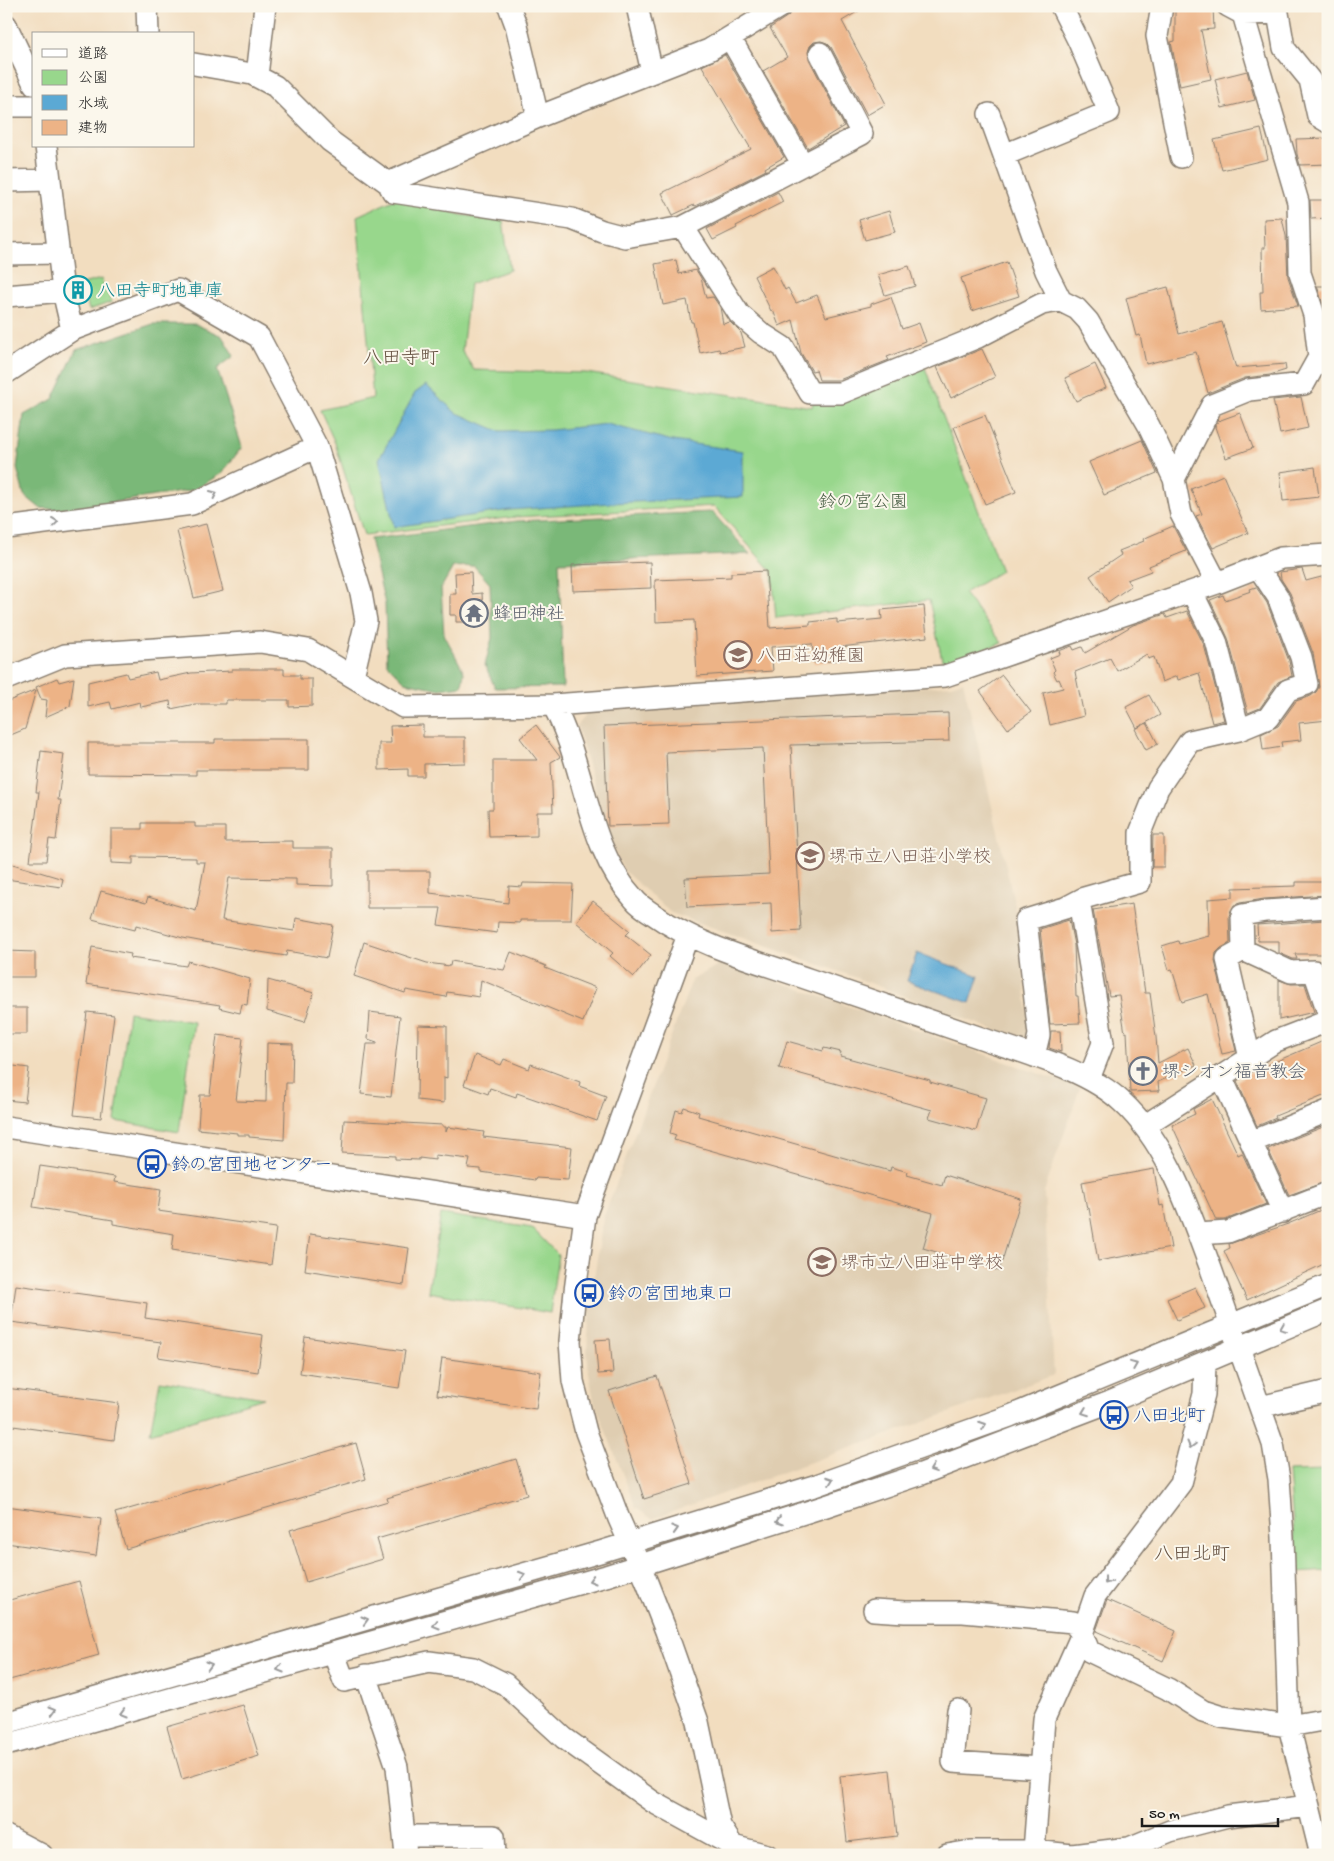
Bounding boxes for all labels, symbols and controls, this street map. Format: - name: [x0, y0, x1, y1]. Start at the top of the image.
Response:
- legend: [32, 32, 195, 148]
- text: 道路: [78, 46, 108, 64]
- text: 公園: [78, 70, 108, 88]
- text: 水域: [78, 95, 108, 114]
- text: 建物: [78, 120, 108, 138]
- building icon: 八田寺町地車庫: [63, 275, 93, 305]
- place label: 八田寺町地車庫: [97, 281, 223, 303]
- district label: 八田寺町: [363, 347, 439, 371]
- one-way arrow: [209, 490, 218, 501]
- park label: 鈴の宮公園: [818, 492, 908, 514]
- one-way arrow: [51, 517, 59, 528]
- temple icon: 蜂田神社: [459, 598, 489, 628]
- place label: 蜂田神社: [493, 604, 565, 626]
- school or university icon: 八田荘幼稚園: [723, 640, 753, 670]
- place label: 八田荘幼稚園: [757, 646, 865, 668]
- school or university icon: 堺市立八田荘小学校: [795, 841, 825, 871]
- place label: 堺市立八田荘小学校: [829, 847, 991, 869]
- church icon: 堺シオン福音教会: [1128, 1056, 1158, 1086]
- place label: 堺シオン福音教会: [1162, 1062, 1306, 1084]
- bus stop icon: 鈴の宮団地センター: [137, 1149, 167, 1179]
- place label: 鈴の宮団地センター: [171, 1155, 332, 1177]
- school or university icon: 堺市立八田荘中学校: [807, 1247, 837, 1277]
- place label: 堺市立八田荘中学校: [841, 1253, 1003, 1275]
- bus stop icon: 鈴の宮団地東口: [574, 1278, 604, 1308]
- place label: 鈴の宮団地東口: [608, 1284, 734, 1306]
- one-way arrow: [1279, 1323, 1287, 1333]
- one-way arrow: [1129, 1360, 1138, 1371]
- bus stop icon: 八田北町: [1099, 1400, 1129, 1430]
- one-way arrow: [1081, 1406, 1090, 1416]
- place label: 八田北町: [1133, 1407, 1205, 1428]
- one-way arrow: [978, 1421, 987, 1431]
- one-way arrow: [1186, 1440, 1197, 1449]
- one-way arrow: [929, 1464, 937, 1474]
- one-way arrow: [826, 1476, 834, 1486]
- one-way arrow: [775, 1516, 783, 1526]
- one-way arrow: [671, 1525, 679, 1535]
- district label: 八田北町: [1154, 1544, 1230, 1567]
- one-way arrow: [517, 1570, 526, 1581]
- one-way arrow: [589, 1574, 597, 1584]
- one-way arrow: [1104, 1575, 1112, 1584]
- one-way arrow: [361, 1616, 369, 1626]
- one-way arrow: [433, 1619, 441, 1629]
- one-way arrow: [205, 1661, 213, 1671]
- one-way arrow: [276, 1663, 284, 1674]
- one-way arrow: [49, 1706, 57, 1716]
- one-way arrow: [120, 1707, 128, 1717]
- scale bar: [1142, 1796, 1278, 1828]
- text: 50 m: [1149, 1806, 1180, 1824]

